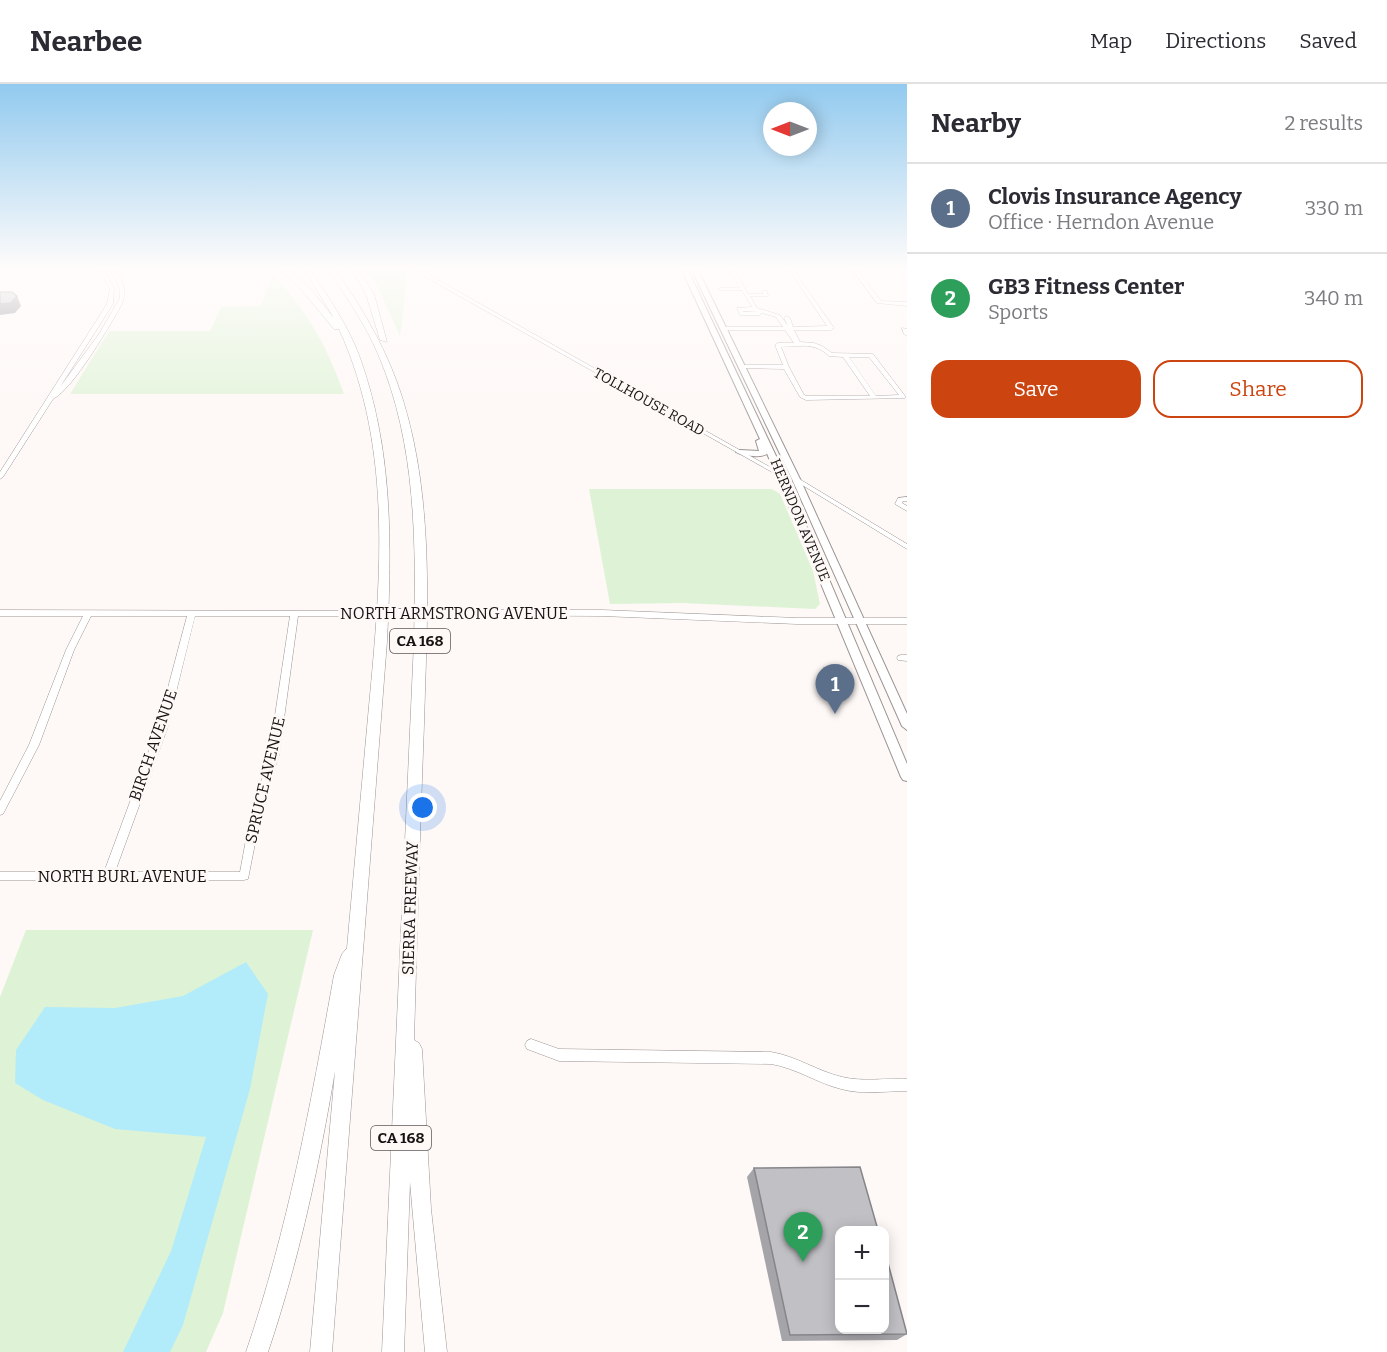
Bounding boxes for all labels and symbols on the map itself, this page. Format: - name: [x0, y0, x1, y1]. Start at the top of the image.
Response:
- north arrow: [763, 102, 817, 156]
- street label: TOLLHOUSE ROAD: [591, 364, 707, 440]
- street label: HERNDON AVENUE: [767, 456, 833, 584]
- street label: NORTH ARMSTRONG AVENUE: [340, 604, 568, 623]
- road number: CA 168: [390, 629, 450, 653]
- pin: 1: [816, 664, 854, 714]
- street label: BIRCH AVENUE: [125, 687, 181, 803]
- street label: SPRUCE AVENUE: [241, 715, 289, 845]
- your location: [408, 793, 437, 822]
- street label: SIERRA FREEWAY: [398, 840, 422, 975]
- street label: NORTH BURL AVENUE: [37, 867, 207, 886]
- road number: CA 168: [371, 1126, 431, 1150]
- pin: 2: [784, 1212, 822, 1262]

